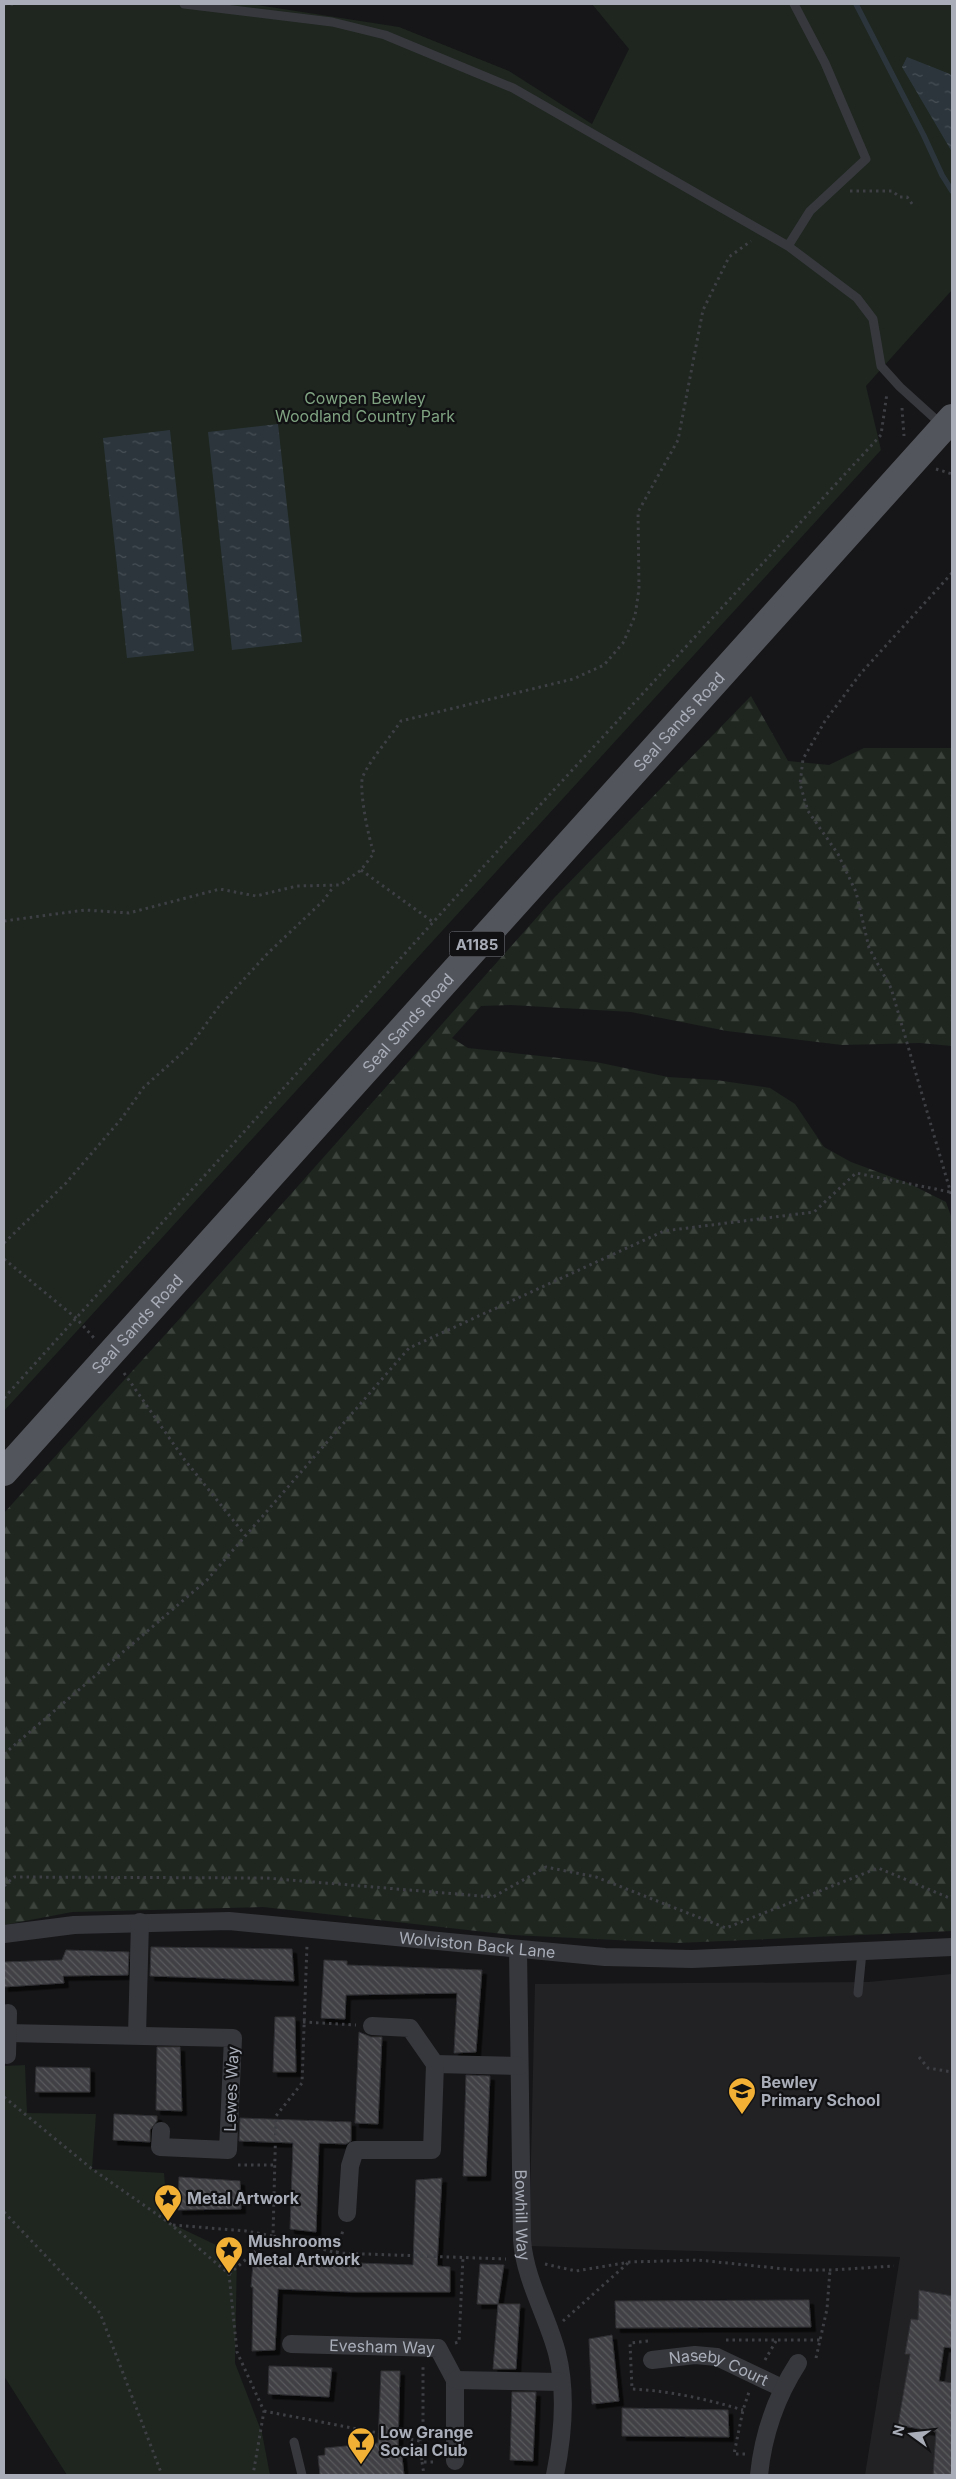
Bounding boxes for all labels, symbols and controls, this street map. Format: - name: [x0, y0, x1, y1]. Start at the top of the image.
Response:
- park label: Cowpen Bewley Woodland Country Park: [275, 388, 455, 426]
- street label: Seal Sands Road: [629, 668, 729, 776]
- road number: A1185: [450, 932, 504, 956]
- street label: Seal Sands Road: [358, 969, 458, 1077]
- street label: Seal Sands Road: [87, 1270, 187, 1378]
- street label: Wolviston Back Lane: [398, 1927, 556, 1962]
- street label: Lewes Way: [220, 2046, 242, 2132]
- place label: Bewley Primary School: [761, 2072, 880, 2110]
- school or university icon: Bewley Primary School: [727, 2076, 757, 2115]
- street label: Bowhill Way: [511, 2169, 535, 2262]
- place icon: Metal Artwork: [153, 2183, 183, 2222]
- place label: Metal Artwork: [187, 2188, 300, 2208]
- place label: Mushrooms Metal Artwork: [248, 2231, 361, 2269]
- place icon: Mushrooms Metal Artwork: [214, 2235, 244, 2274]
- street label: Evesham Way: [329, 2335, 435, 2358]
- street label: Naseby Court: [668, 2345, 772, 2390]
- north arrow: [886, 2409, 936, 2459]
- place label: Low Grange Social Club: [380, 2422, 473, 2460]
- text: N: [888, 2423, 908, 2438]
- bar icon: Low Grange Social Club: [346, 2426, 376, 2465]

